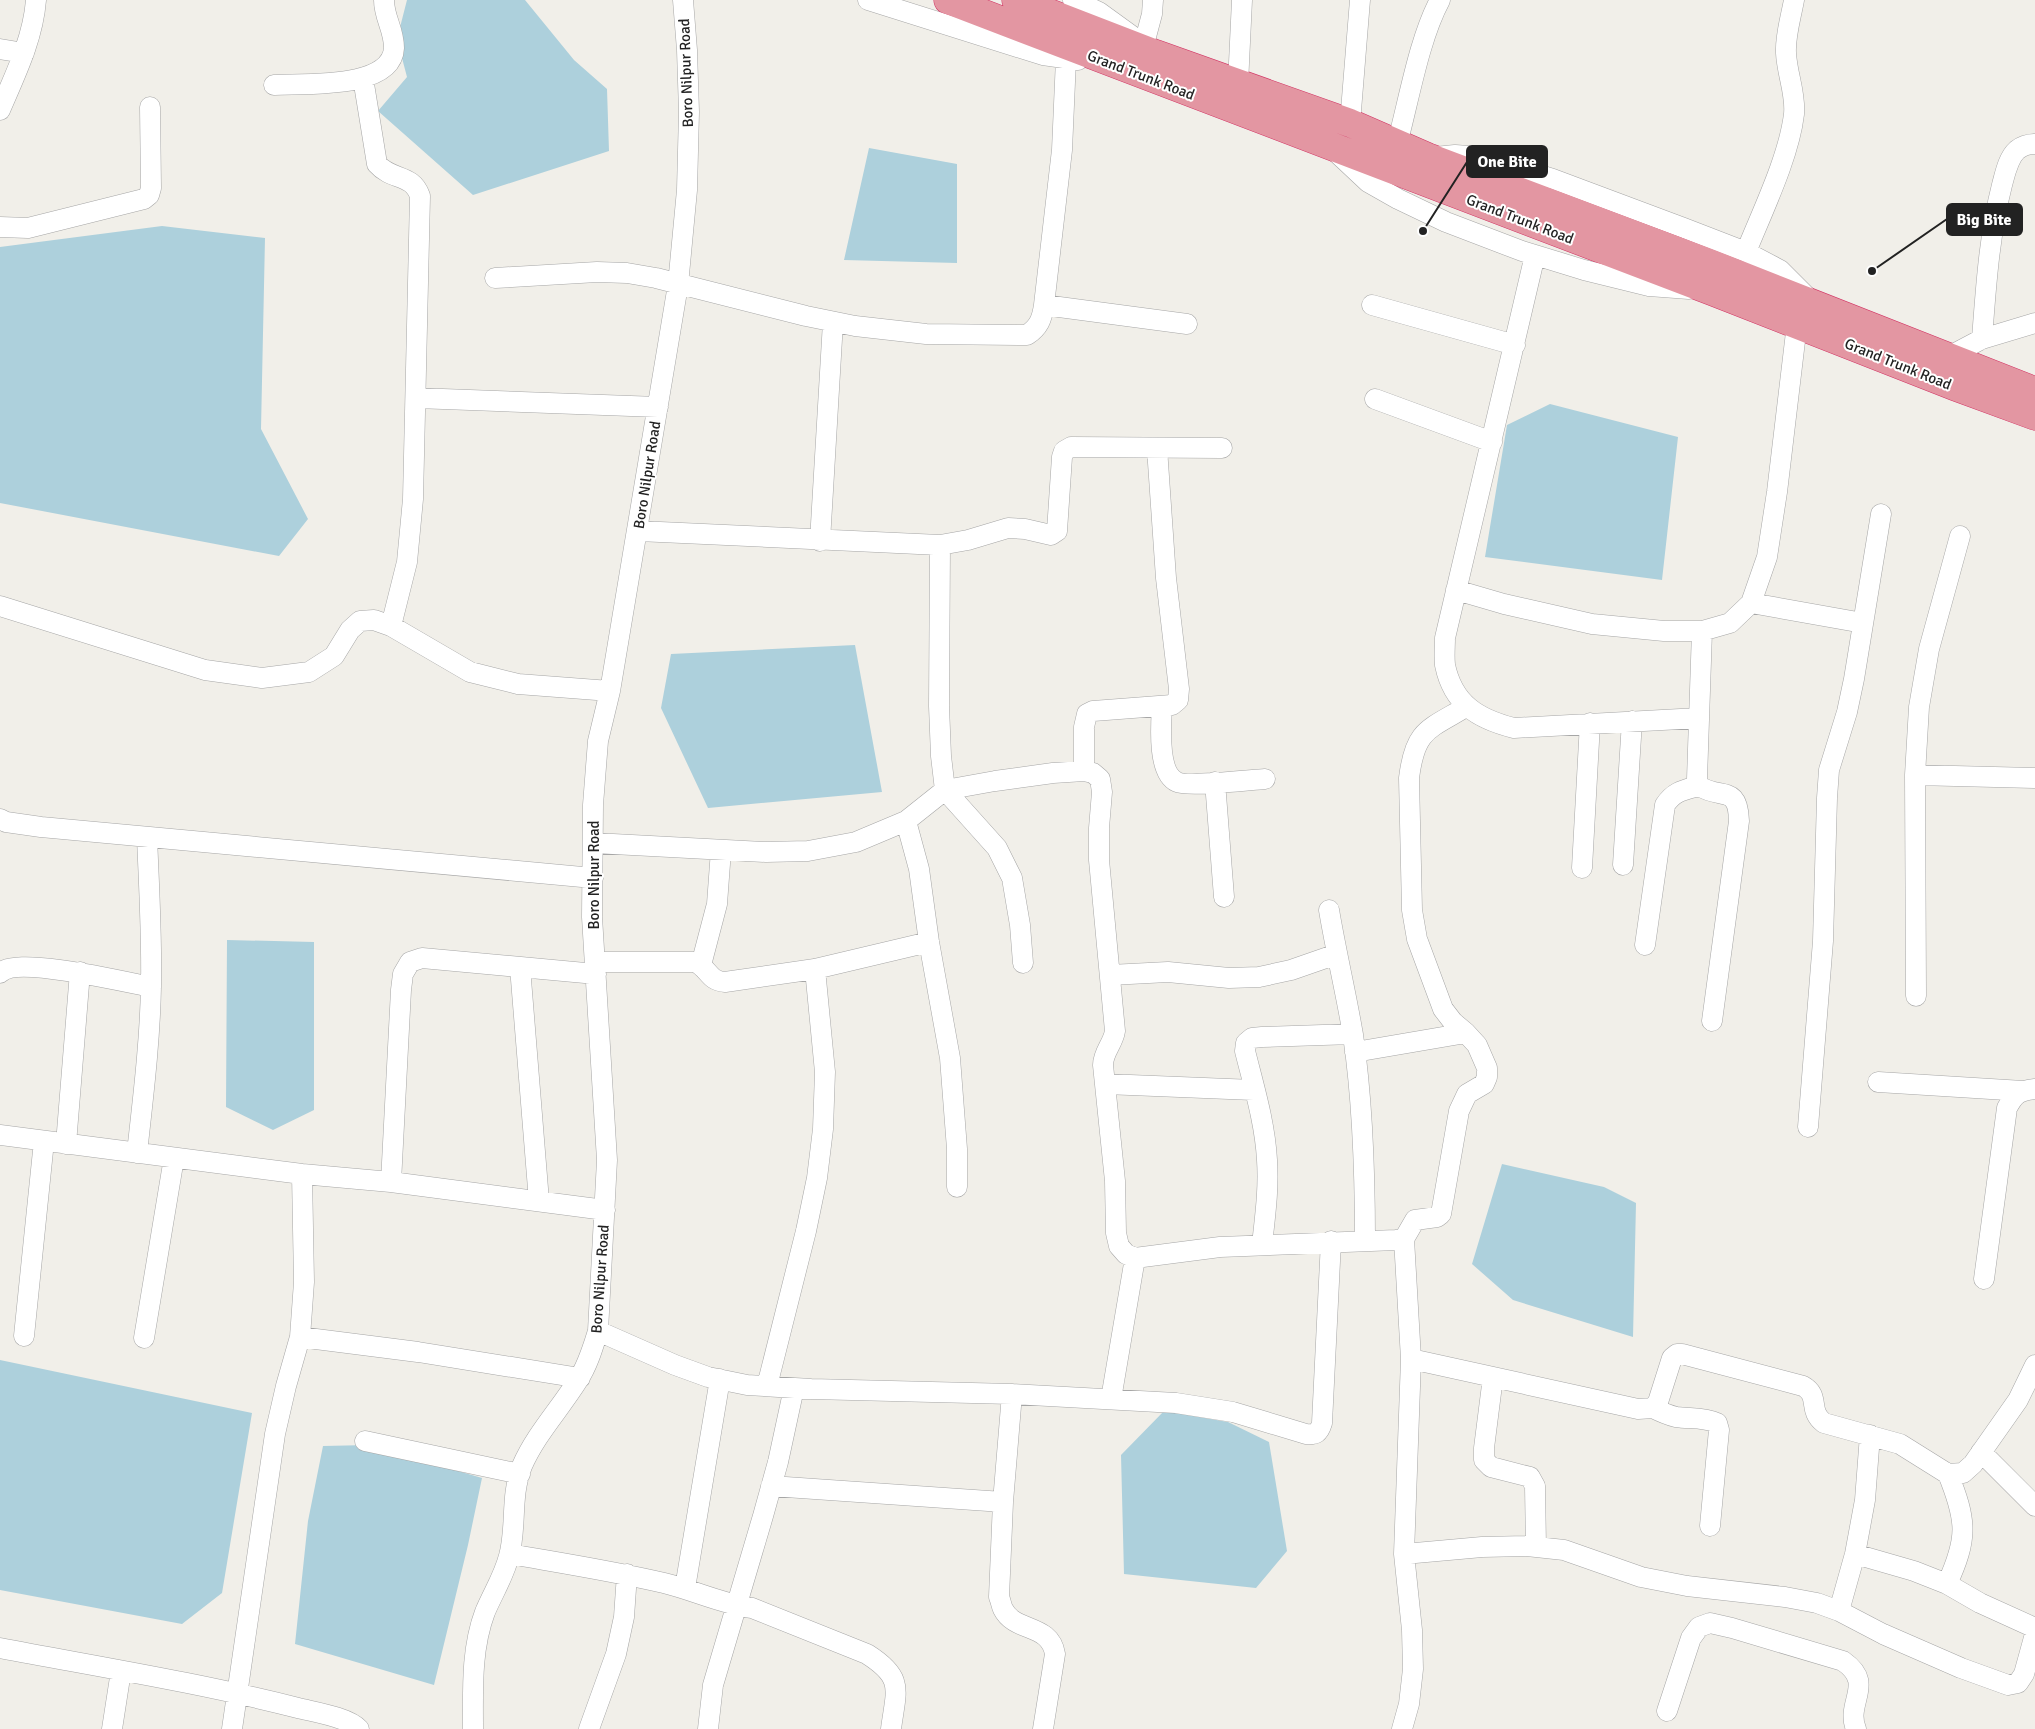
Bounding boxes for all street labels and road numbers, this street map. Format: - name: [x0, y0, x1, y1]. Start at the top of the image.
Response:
- street label: Boro Nilpur Road: [675, 18, 697, 128]
- street label: Grand Trunk Road: [1085, 46, 1197, 104]
- street label: Grand Trunk Road: [1464, 190, 1576, 248]
- street label: Grand Trunk Road: [1842, 334, 1954, 394]
- street label: Boro Nilpur Road: [630, 420, 664, 530]
- street label: Boro Nilpur Road: [585, 820, 603, 929]
- street label: Boro Nilpur Road: [587, 1224, 613, 1334]

